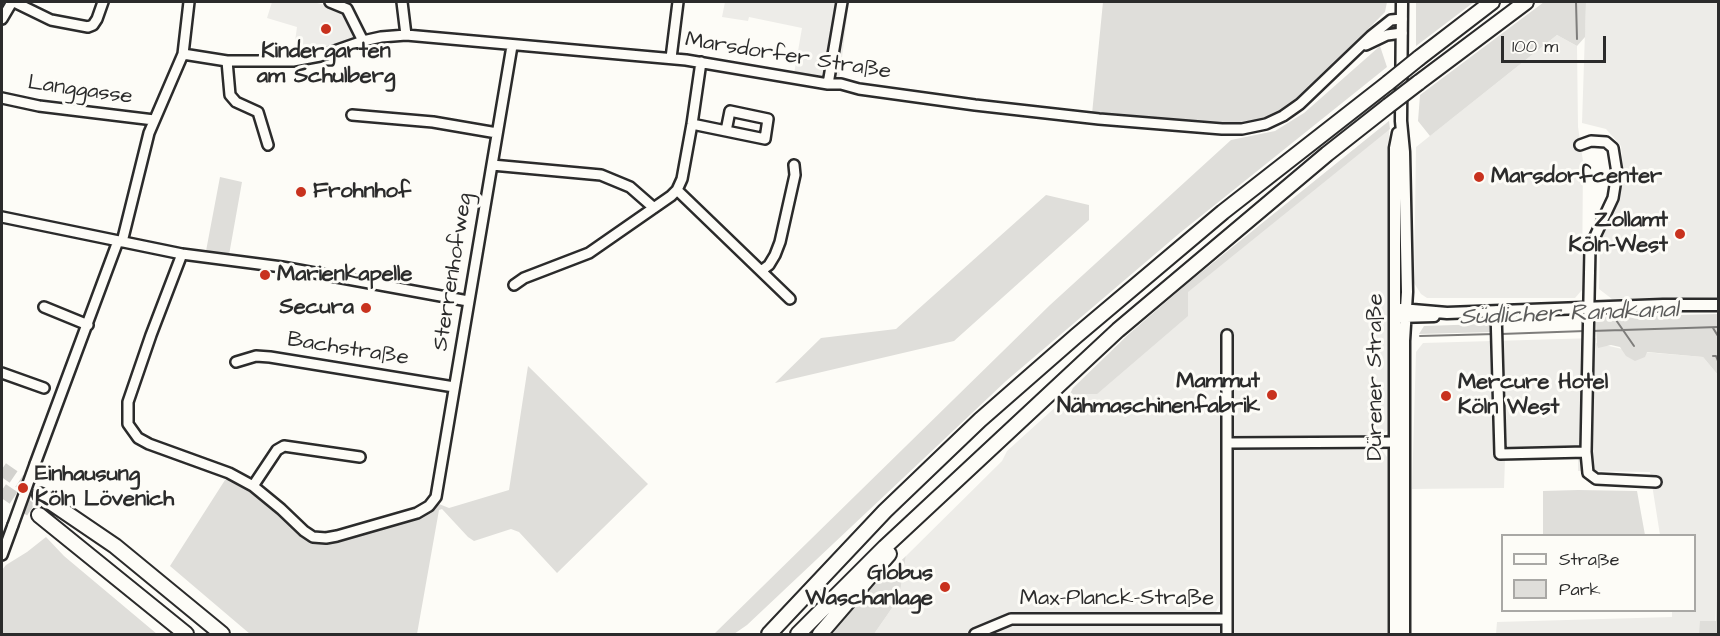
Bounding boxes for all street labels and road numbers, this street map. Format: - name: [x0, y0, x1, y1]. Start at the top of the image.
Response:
- street label: Marsdorfer Straße: [683, 28, 893, 86]
- street label: Langgasse: [26, 71, 134, 111]
- street label: Sterrenhofweg: [428, 191, 480, 353]
- street label: Dürener Straße: [1363, 293, 1389, 461]
- street label: Bachstraße: [285, 327, 411, 373]
- street label: Max-Planck-Straße: [1020, 586, 1214, 612]

